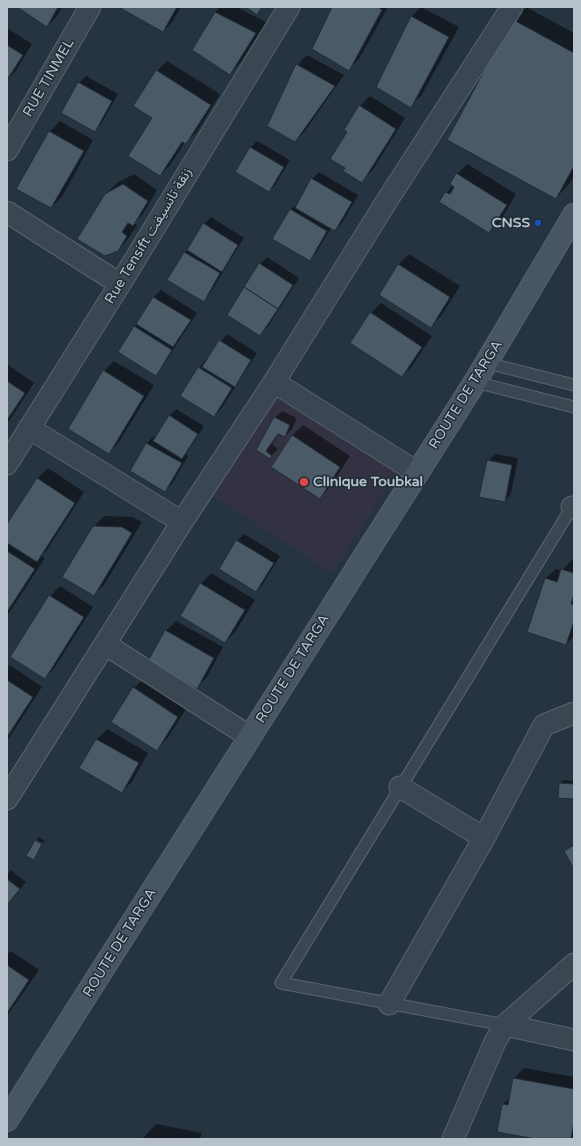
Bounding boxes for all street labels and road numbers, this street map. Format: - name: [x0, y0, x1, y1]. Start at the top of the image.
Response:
- street label: RUE TINMEL: [20, 36, 78, 120]
- street label: Rue Tensift زنقة تانسيفت: [102, 165, 196, 307]
- street label: ROUTE DE TARGA: [426, 337, 506, 453]
- street label: ROUTE DE TARGA: [253, 611, 333, 727]
- street label: ROUTE DE TARGA: [80, 885, 160, 1001]

